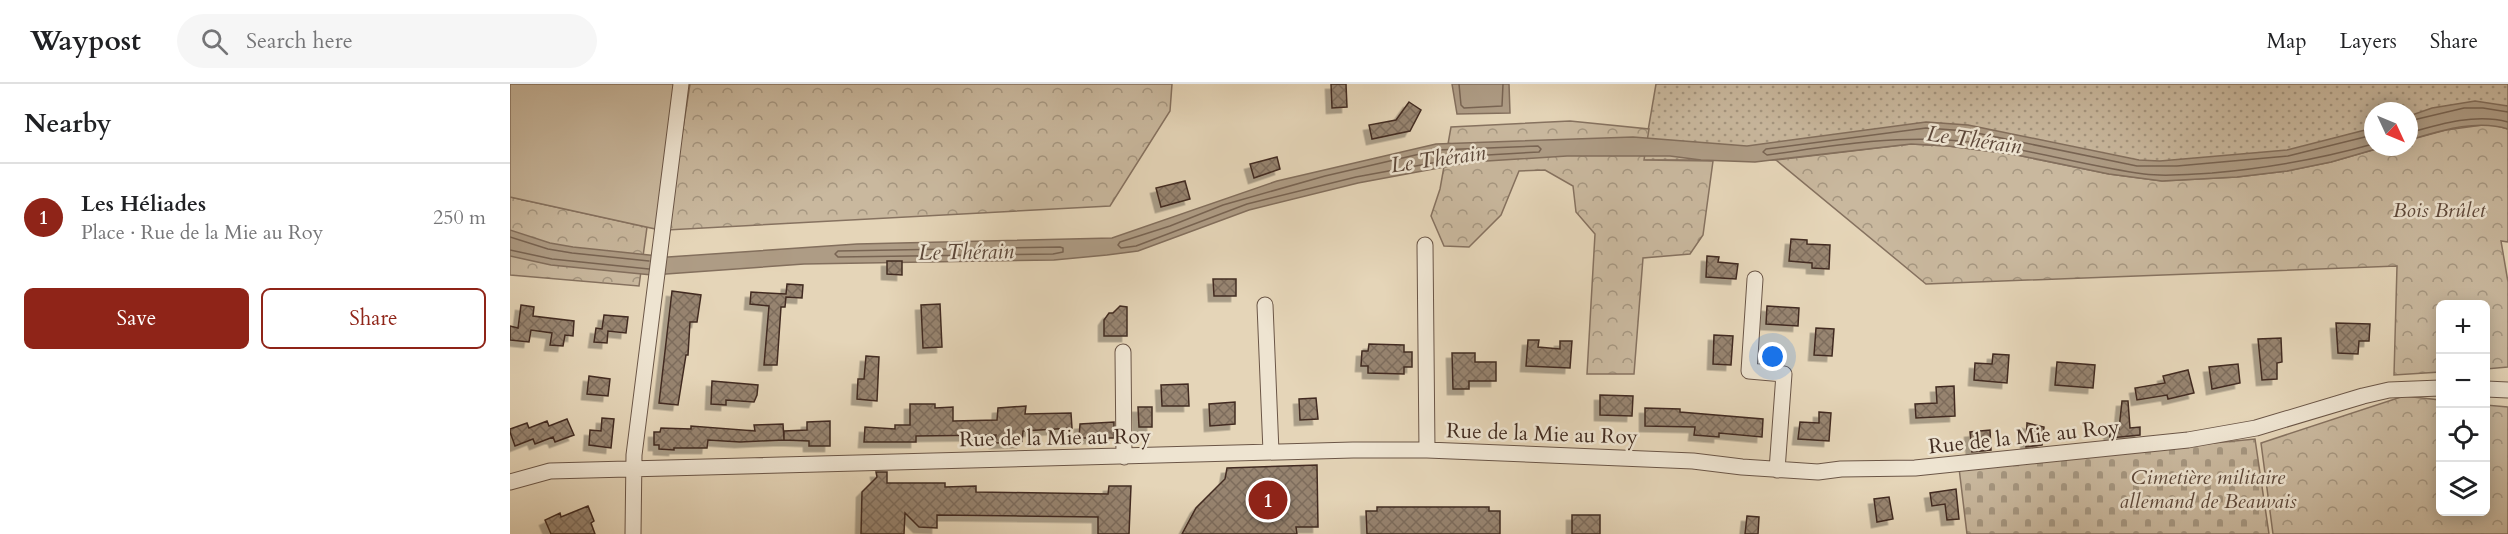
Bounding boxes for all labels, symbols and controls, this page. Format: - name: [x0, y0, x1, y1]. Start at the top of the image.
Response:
- search box: [177, 14, 597, 68]
- text: Waypost: [30, 22, 141, 60]
- icon: search: [198, 25, 231, 58]
- text: Search here: [246, 26, 353, 56]
- text: Map: [2267, 27, 2307, 56]
- text: Layers: [2340, 27, 2397, 56]
- text: Share: [2430, 27, 2478, 56]
- north arrow: [2364, 102, 2418, 156]
- text: Nearby: [24, 106, 112, 141]
- water label: Le Thérain: [1925, 118, 2024, 162]
- water label: Le Thérain: [1389, 137, 1488, 181]
- text: Les Héliades: [81, 189, 206, 219]
- park label: Bois Brûlet: [2393, 196, 2486, 225]
- text: 1: [38, 204, 49, 231]
- text: 250 m: [433, 204, 486, 231]
- text: Place · Rue de la Mie au Roy: [81, 219, 323, 246]
- water label: Le Thérain: [918, 236, 1014, 268]
- button: Save: [24, 288, 249, 349]
- button: Share: [261, 288, 486, 349]
- map controls: [2436, 300, 2490, 516]
- button: +: [2436, 300, 2490, 354]
- your location: [1758, 342, 1787, 371]
- button: −: [2436, 354, 2490, 408]
- button: locate: [2436, 408, 2490, 462]
- street label: Rue de la Mie au Roy: [1927, 413, 2121, 461]
- street label: Rue de la Mie au Roy: [1446, 416, 1638, 452]
- street label: Rue de la Mie au Roy: [959, 422, 1151, 454]
- button: layers: [2436, 462, 2490, 516]
- park label: Cimetière militaire allemand de Beauvais: [2119, 463, 2297, 516]
- pin: 1: [1248, 478, 1287, 522]

